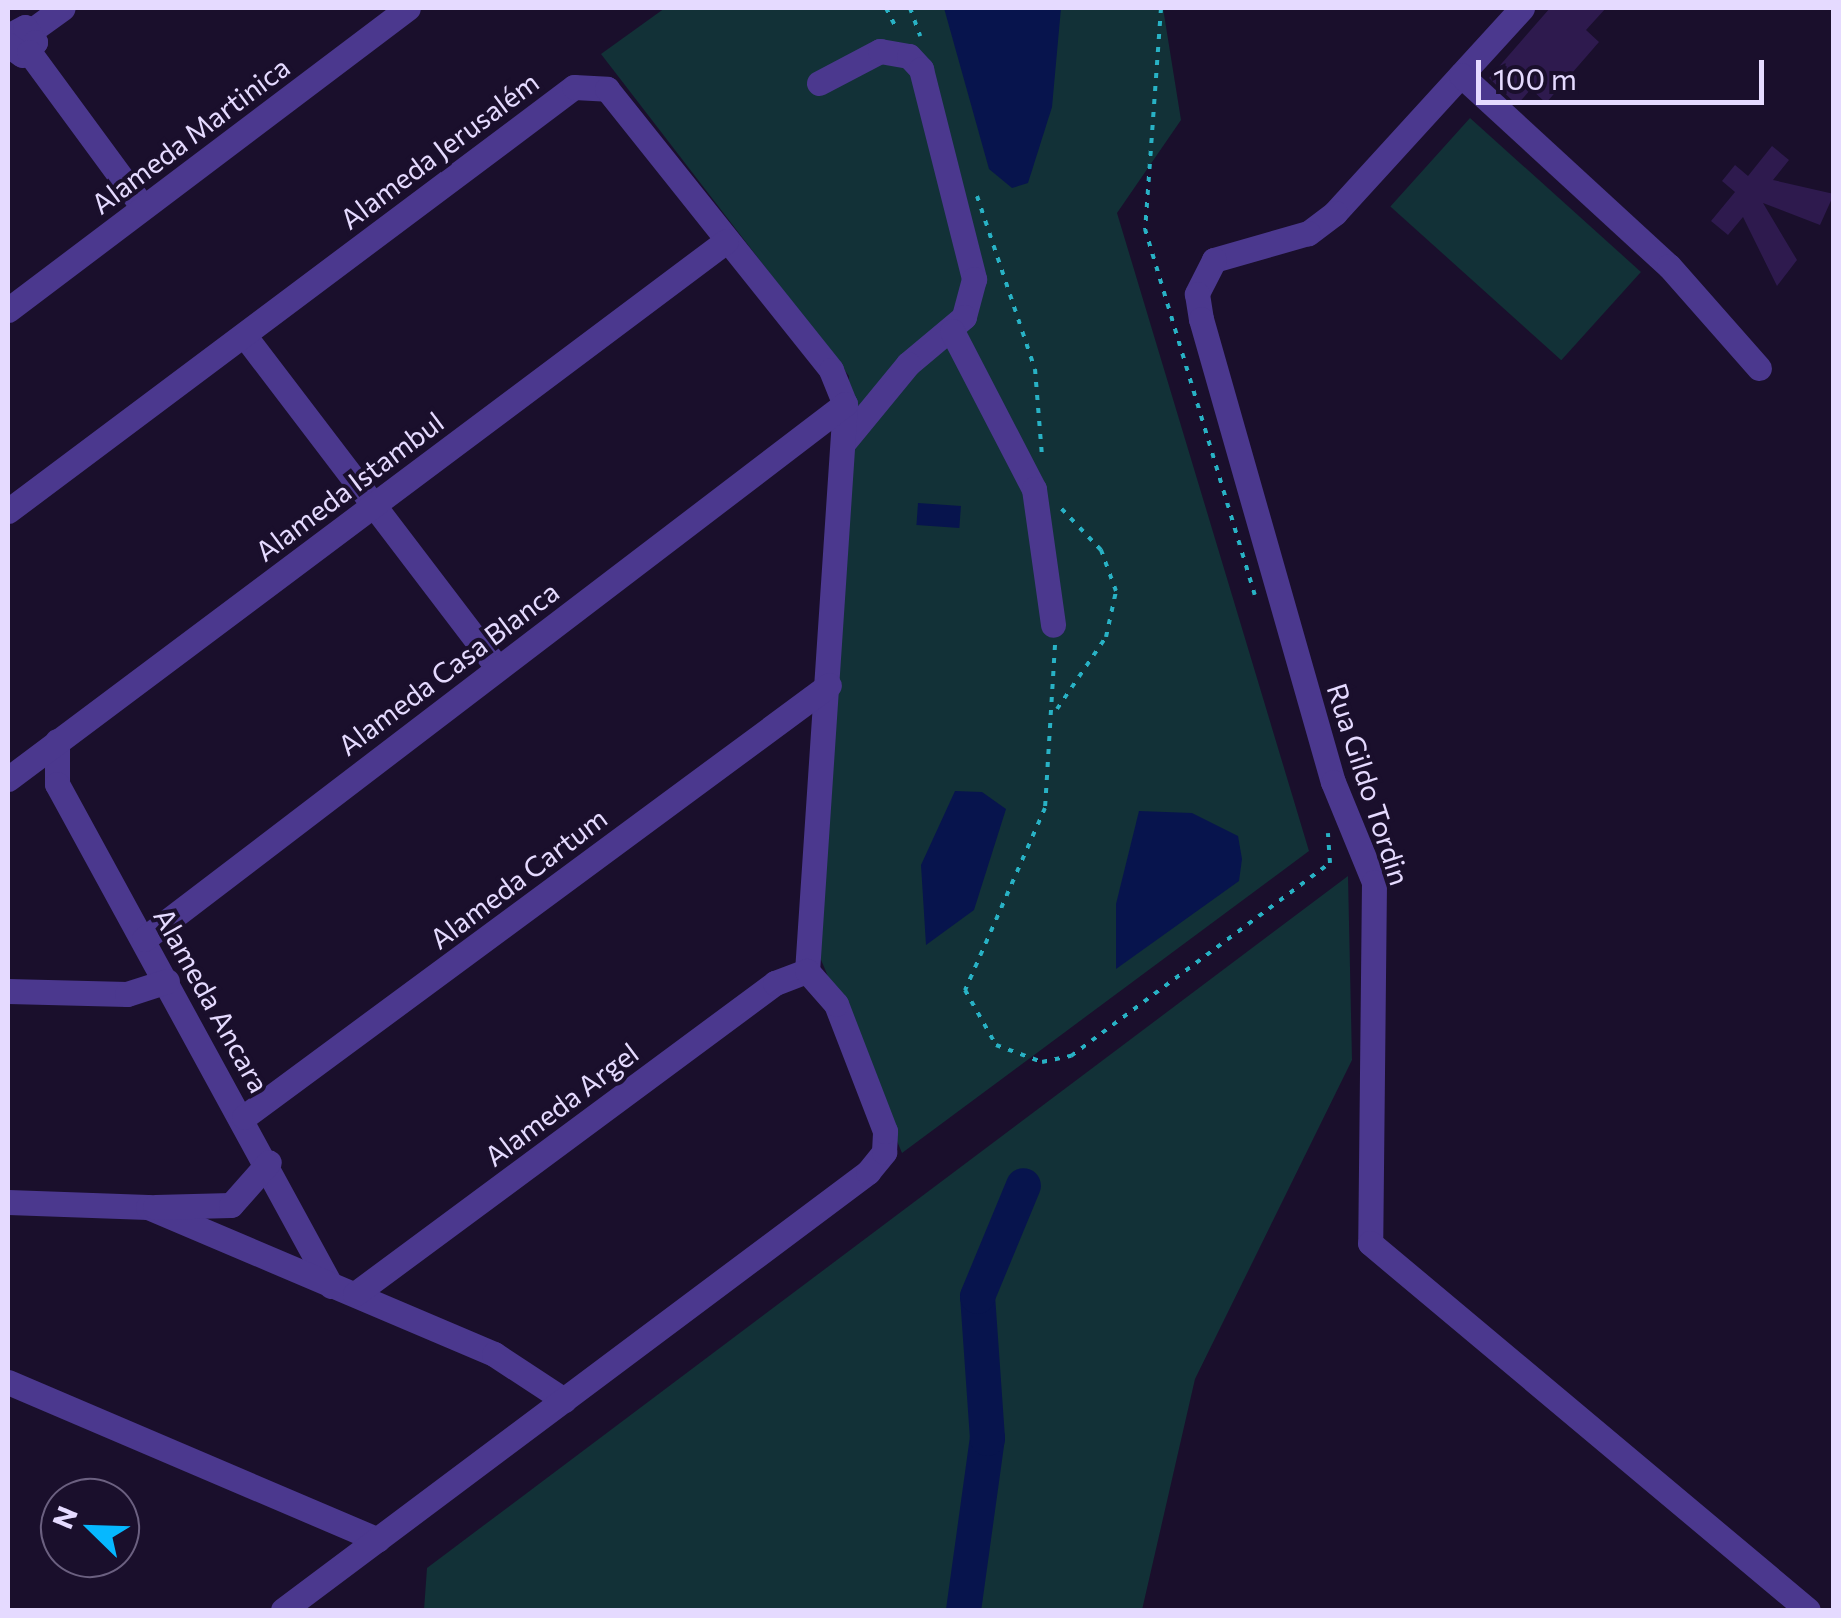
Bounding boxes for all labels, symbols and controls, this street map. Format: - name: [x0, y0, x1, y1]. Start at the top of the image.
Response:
- scale bar: [1481, 40, 1768, 102]
- street label: Alameda Martinica: [84, 50, 296, 220]
- text: 100 m: [1493, 59, 1577, 96]
- street label: Alameda Jerusalém: [333, 64, 545, 236]
- street label: Alameda Istambul: [248, 404, 450, 568]
- street label: Alameda Casa Blanca: [331, 574, 565, 762]
- street label: Rua Gildo Tordin: [1321, 679, 1417, 889]
- street label: Alameda Cartum: [423, 800, 613, 956]
- street label: Alameda Ancara: [147, 902, 277, 1098]
- street label: Alameda Argel: [478, 1035, 644, 1173]
- north arrow: [40, 1478, 140, 1578]
- text: N: [44, 1501, 84, 1533]

